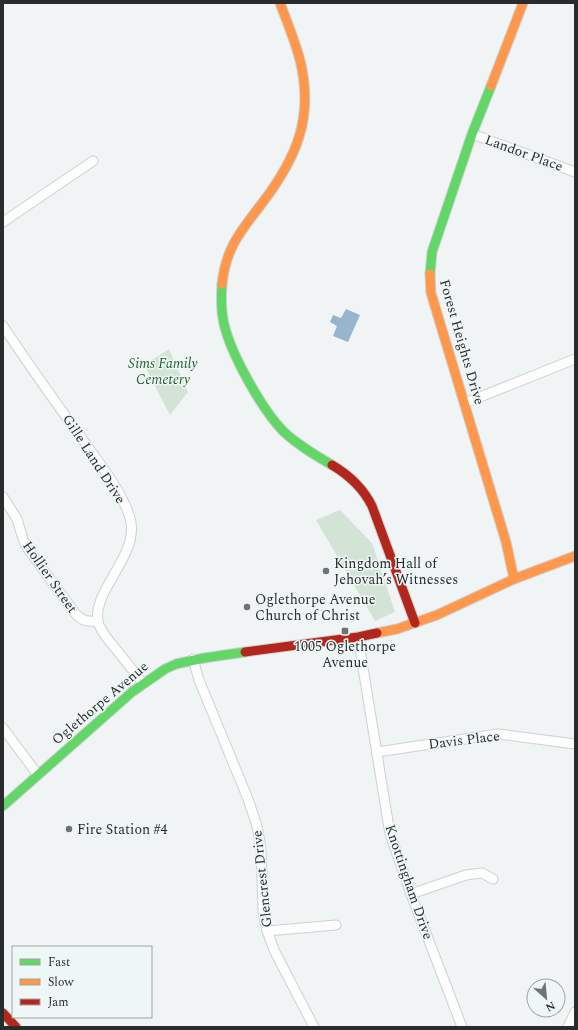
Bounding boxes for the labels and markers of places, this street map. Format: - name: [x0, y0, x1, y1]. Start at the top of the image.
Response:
- place label: Kingdom Hall of Jehovah’s Witnesses: [334, 553, 458, 590]
- marker: Kingdom Hall of Jehovah’s Witnesses: [321, 566, 331, 576]
- place label: Oglethorpe Avenue Church of Christ: [255, 589, 376, 626]
- marker: Oglethorpe Avenue Church of Christ: [242, 602, 252, 612]
- marker: 1005 Oglethorpe Avenue: [340, 626, 350, 636]
- place label: 1005 Oglethorpe Avenue: [294, 636, 396, 673]
- place label: Fire Station #4: [77, 819, 168, 840]
- marker: Fire Station #4: [64, 824, 74, 834]

